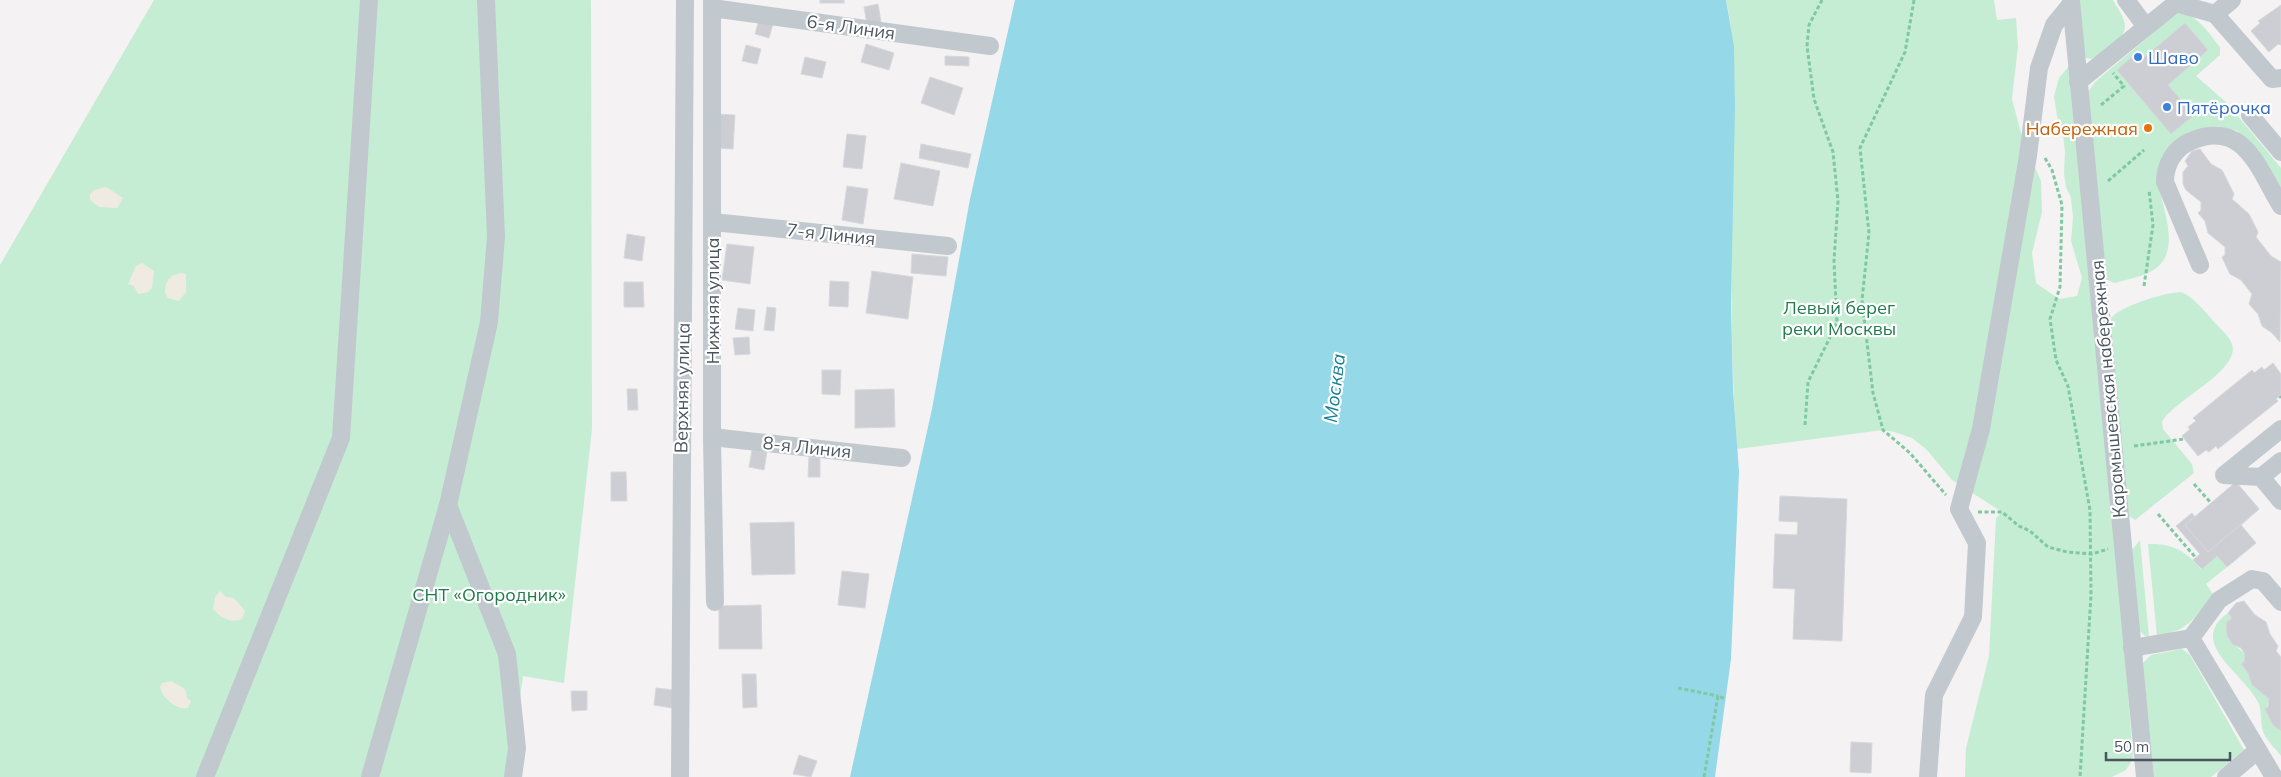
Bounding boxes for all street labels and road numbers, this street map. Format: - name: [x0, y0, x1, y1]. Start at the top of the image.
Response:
- street label: 6-я Линия: [805, 9, 897, 45]
- street label: 7-я Линия: [786, 218, 876, 250]
- street label: Нижняя улица: [701, 238, 724, 364]
- street label: Карамышевская набережная: [2085, 259, 2131, 519]
- street label: Верхняя улица: [669, 323, 695, 453]
- street label: 8-я Линия: [762, 431, 852, 463]

